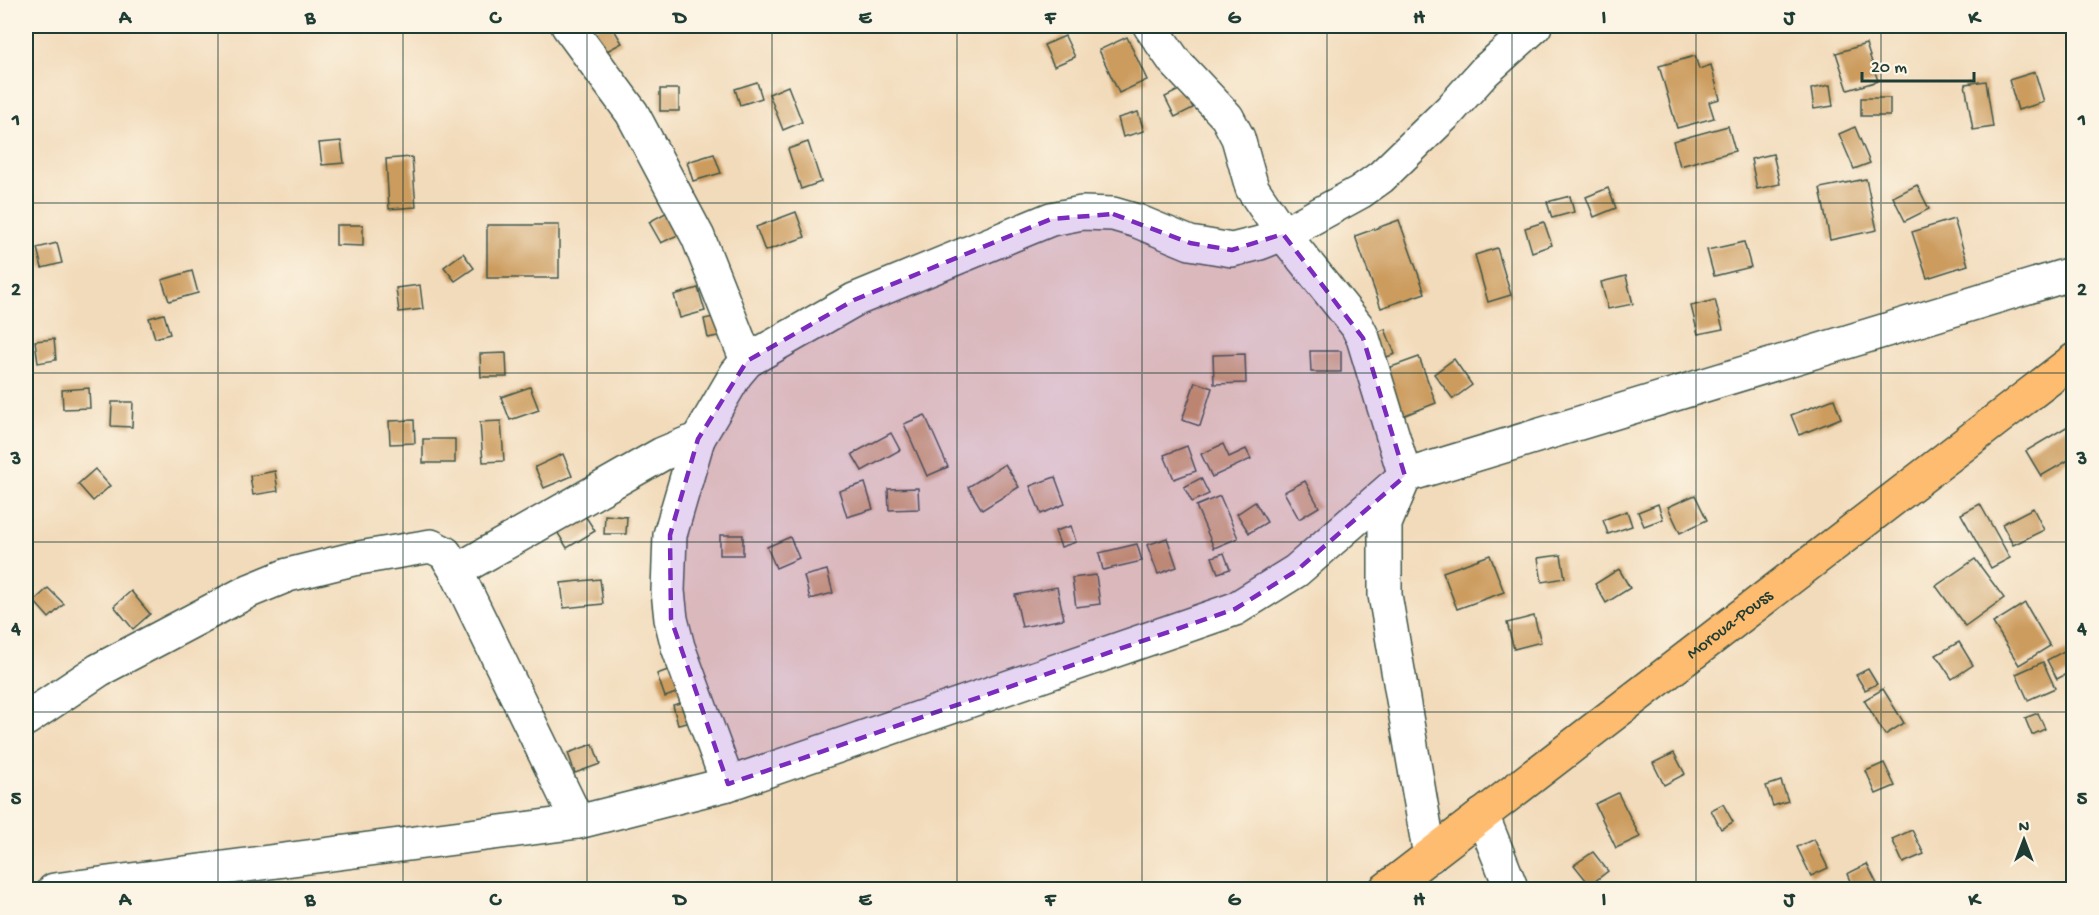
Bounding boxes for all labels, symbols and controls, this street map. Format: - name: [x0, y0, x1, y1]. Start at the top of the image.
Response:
- text: A: [118, 8, 133, 31]
- text: B: [304, 8, 316, 31]
- text: C: [489, 8, 503, 31]
- text: D: [671, 8, 687, 31]
- text: E: [859, 8, 873, 31]
- text: F: [1044, 8, 1057, 31]
- text: G: [1228, 8, 1242, 31]
- text: H: [1413, 8, 1425, 31]
- text: I: [1602, 8, 1607, 31]
- text: J: [1783, 8, 1796, 31]
- text: K: [1967, 8, 1982, 31]
- scale bar: [1862, 45, 1974, 83]
- text: 20 m: [1871, 58, 1907, 79]
- text: 1: [11, 110, 20, 133]
- text: 1: [2077, 110, 2086, 133]
- text: 2: [11, 280, 21, 303]
- text: 2: [2077, 280, 2087, 303]
- text: 3: [10, 449, 21, 472]
- text: 3: [2076, 449, 2087, 472]
- street label: Moroua-Pouss: [1683, 584, 1778, 664]
- text: 4: [10, 619, 21, 642]
- text: 4: [2076, 619, 2087, 642]
- text: 5: [11, 789, 22, 812]
- text: 5: [2077, 789, 2088, 812]
- north arrow: [1994, 810, 2054, 870]
- text: N: [2019, 819, 2030, 838]
- text: A: [118, 890, 133, 913]
- text: B: [304, 890, 316, 913]
- text: C: [489, 890, 503, 913]
- text: D: [671, 890, 687, 913]
- text: E: [859, 890, 873, 913]
- text: F: [1044, 890, 1057, 913]
- text: G: [1228, 890, 1242, 913]
- text: H: [1413, 890, 1425, 913]
- text: I: [1602, 890, 1607, 913]
- text: J: [1783, 890, 1796, 913]
- text: K: [1967, 890, 1982, 913]

